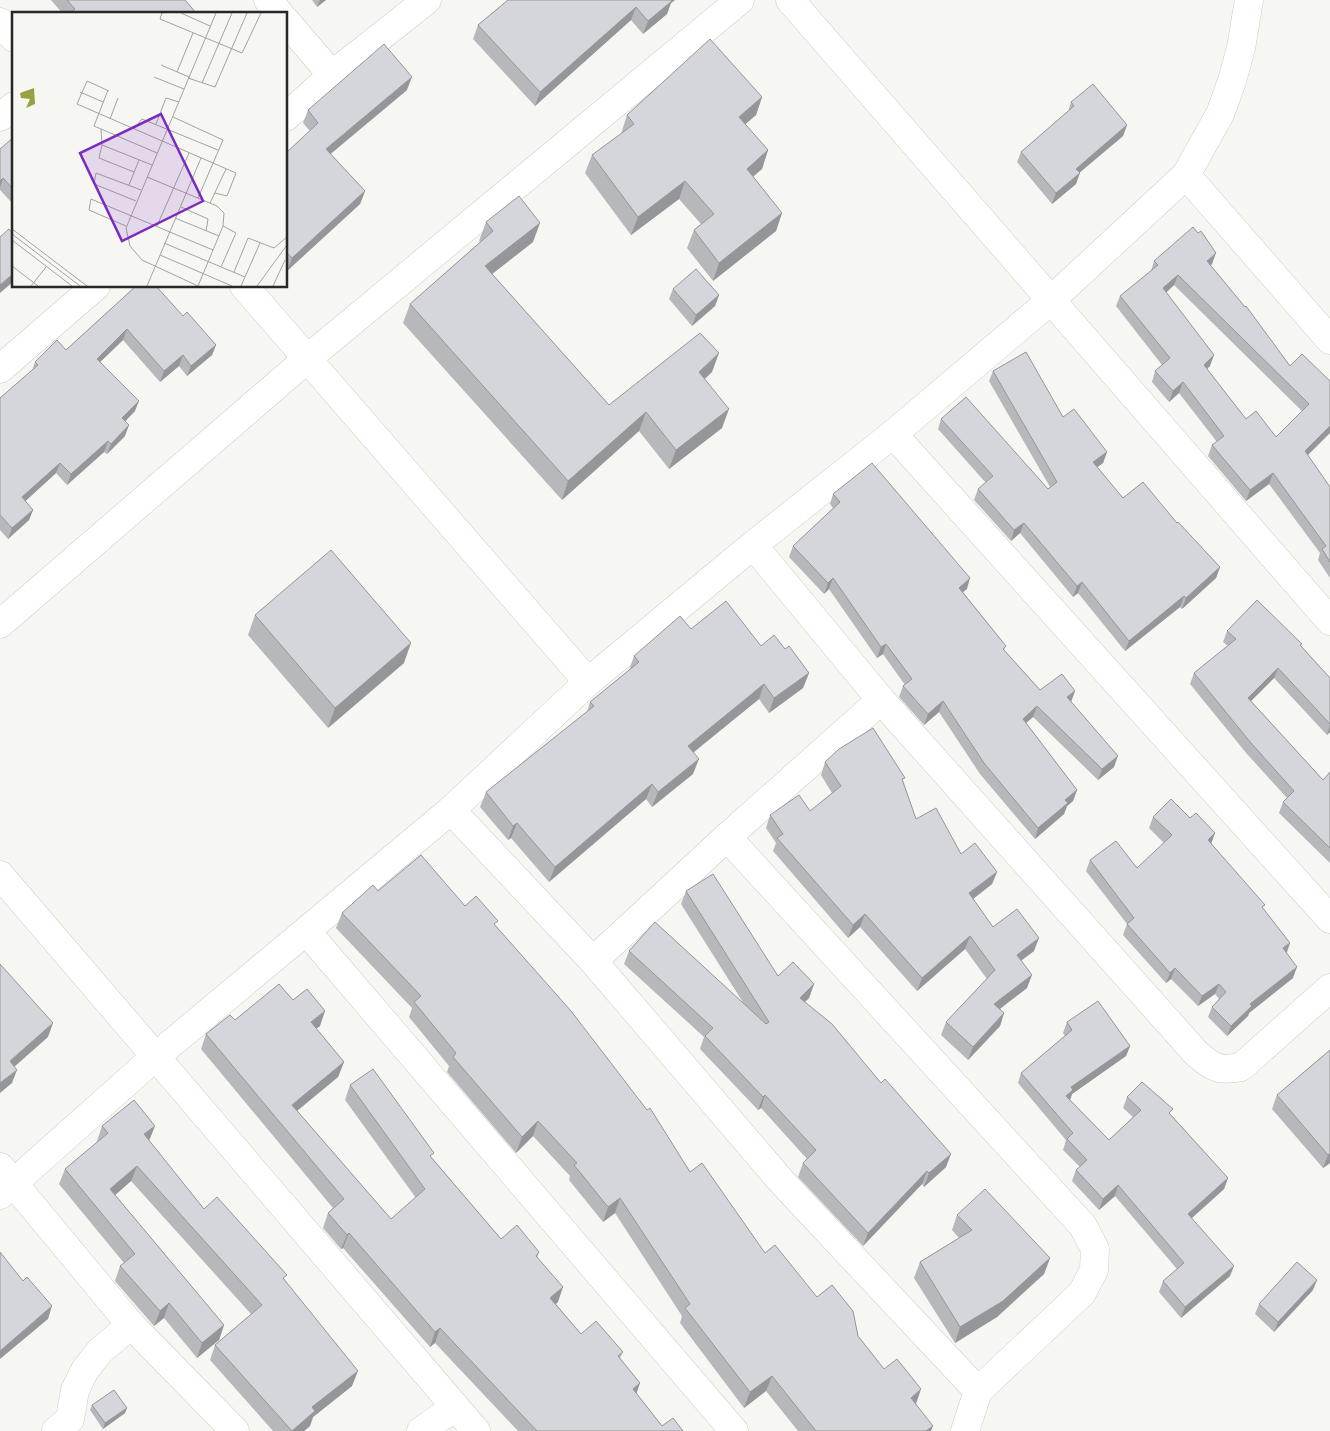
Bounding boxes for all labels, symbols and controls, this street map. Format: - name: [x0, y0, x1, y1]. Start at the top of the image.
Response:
- inset map: [12, 12, 288, 288]

